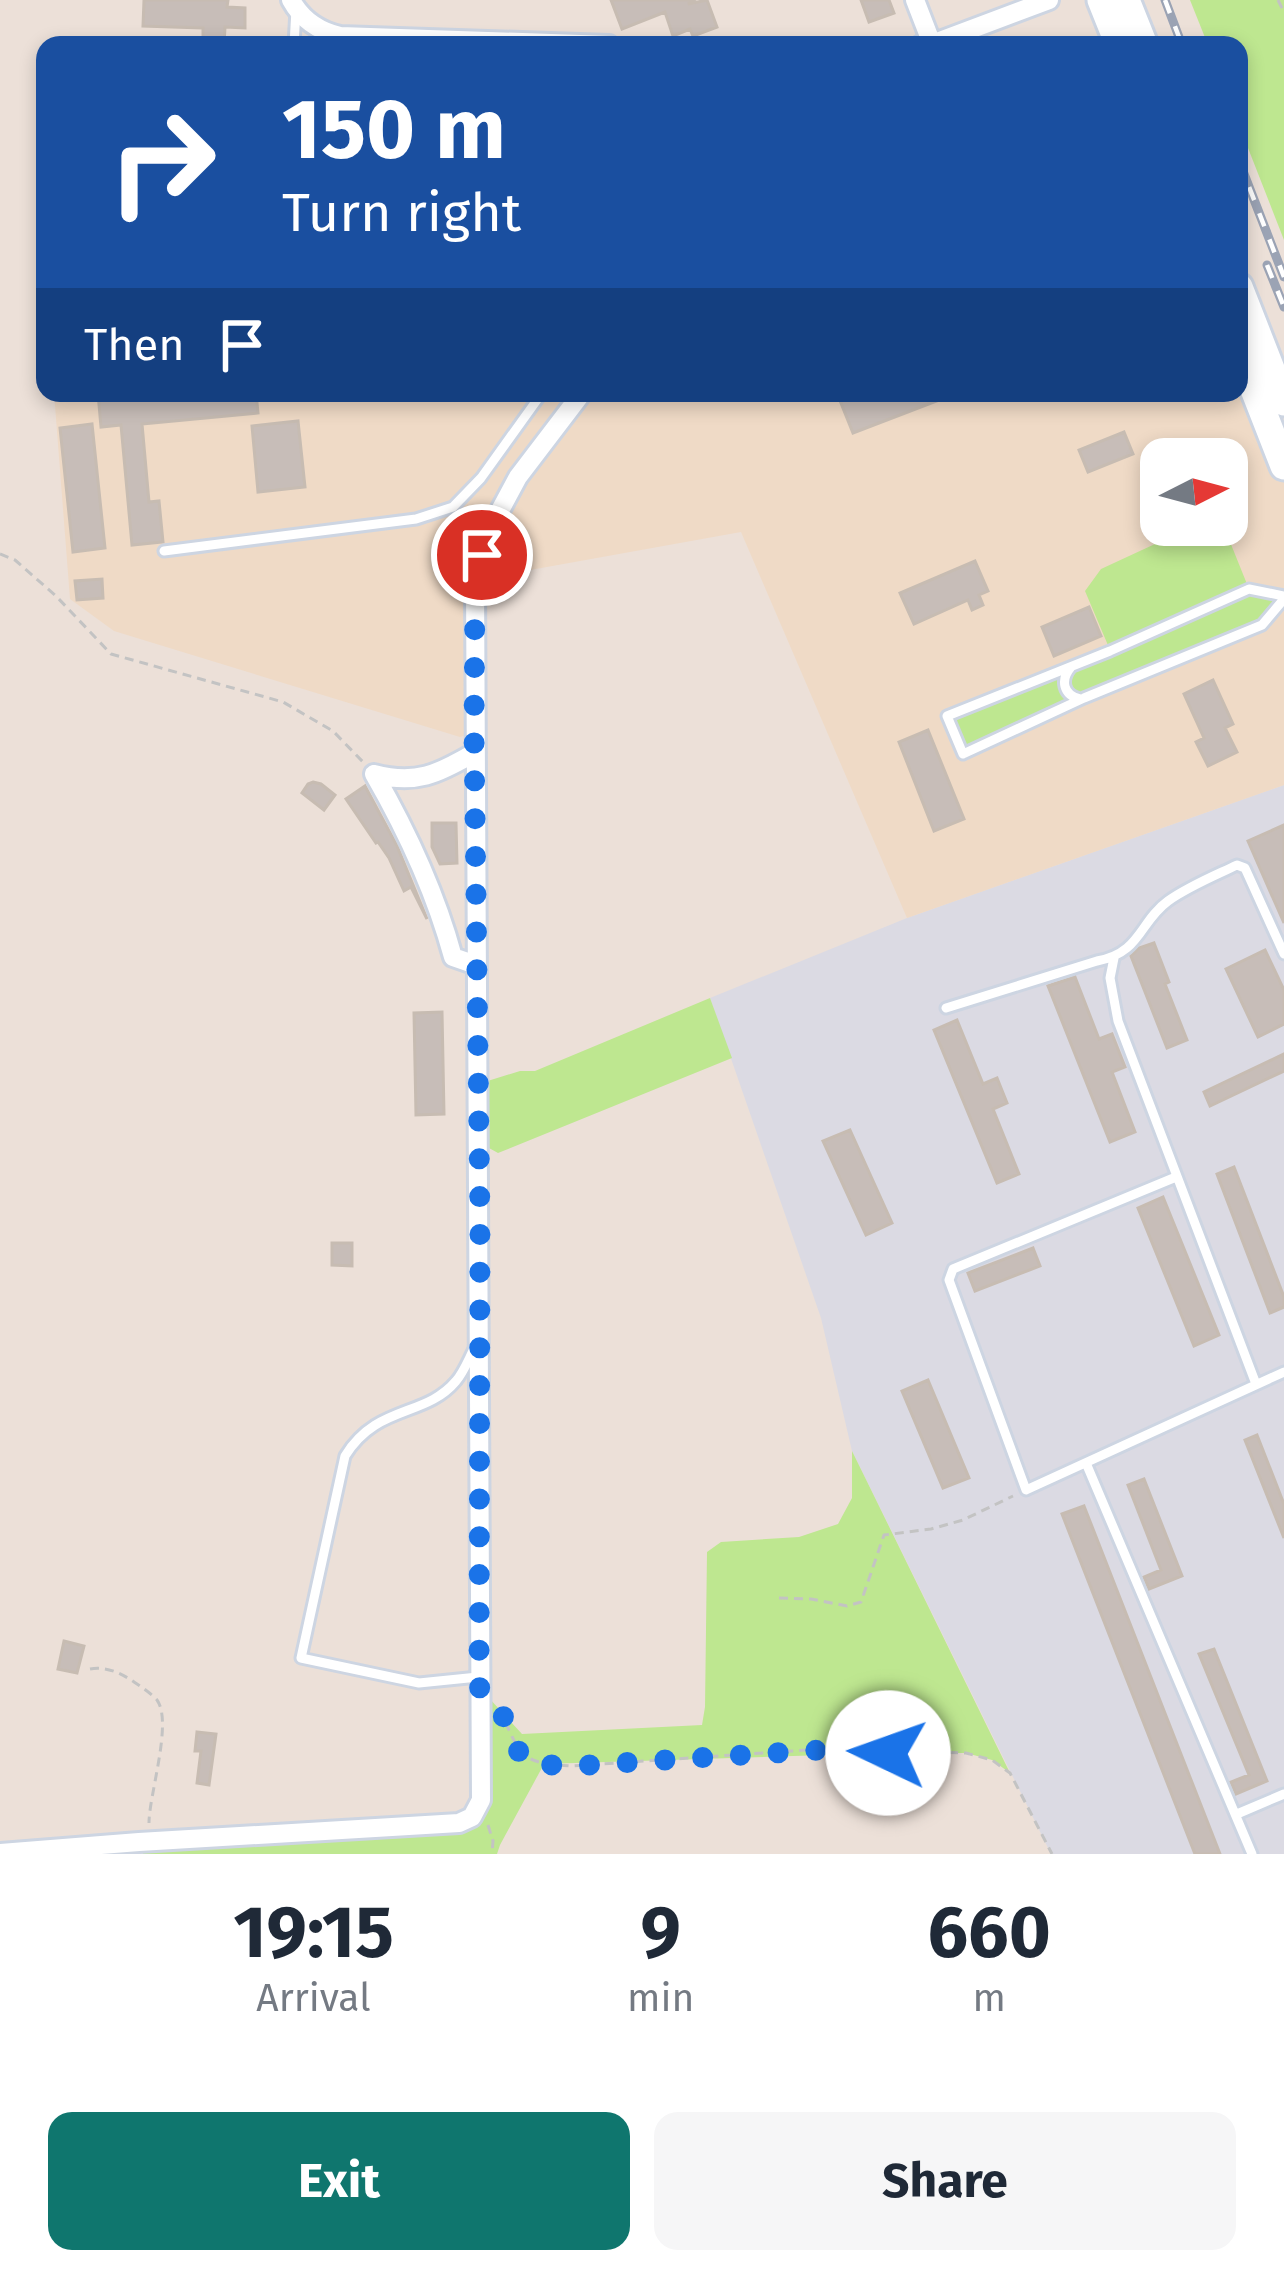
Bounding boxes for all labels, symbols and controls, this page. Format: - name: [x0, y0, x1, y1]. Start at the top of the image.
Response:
- text: 150 m: [282, 79, 506, 180]
- icon: right: [84, 84, 240, 240]
- text: Turn right: [282, 181, 521, 245]
- icon: arrive: [209, 312, 275, 378]
- text: Then: [84, 318, 185, 372]
- north arrow: [1140, 438, 1248, 546]
- map controls: [1140, 438, 1248, 546]
- pin: [431, 504, 533, 606]
- icon: arrive: [449, 522, 515, 588]
- position arrow: [825, 1690, 951, 1816]
- text: 19:15: [233, 1890, 394, 1976]
- text: 9: [640, 1890, 681, 1976]
- text: 660: [927, 1890, 1051, 1976]
- text: Arrival: [256, 1975, 371, 2021]
- text: min: [627, 1975, 694, 2021]
- text: m: [972, 1975, 1006, 2021]
- button: Exit: [48, 2112, 630, 2250]
- button: Share: [654, 2112, 1236, 2250]

